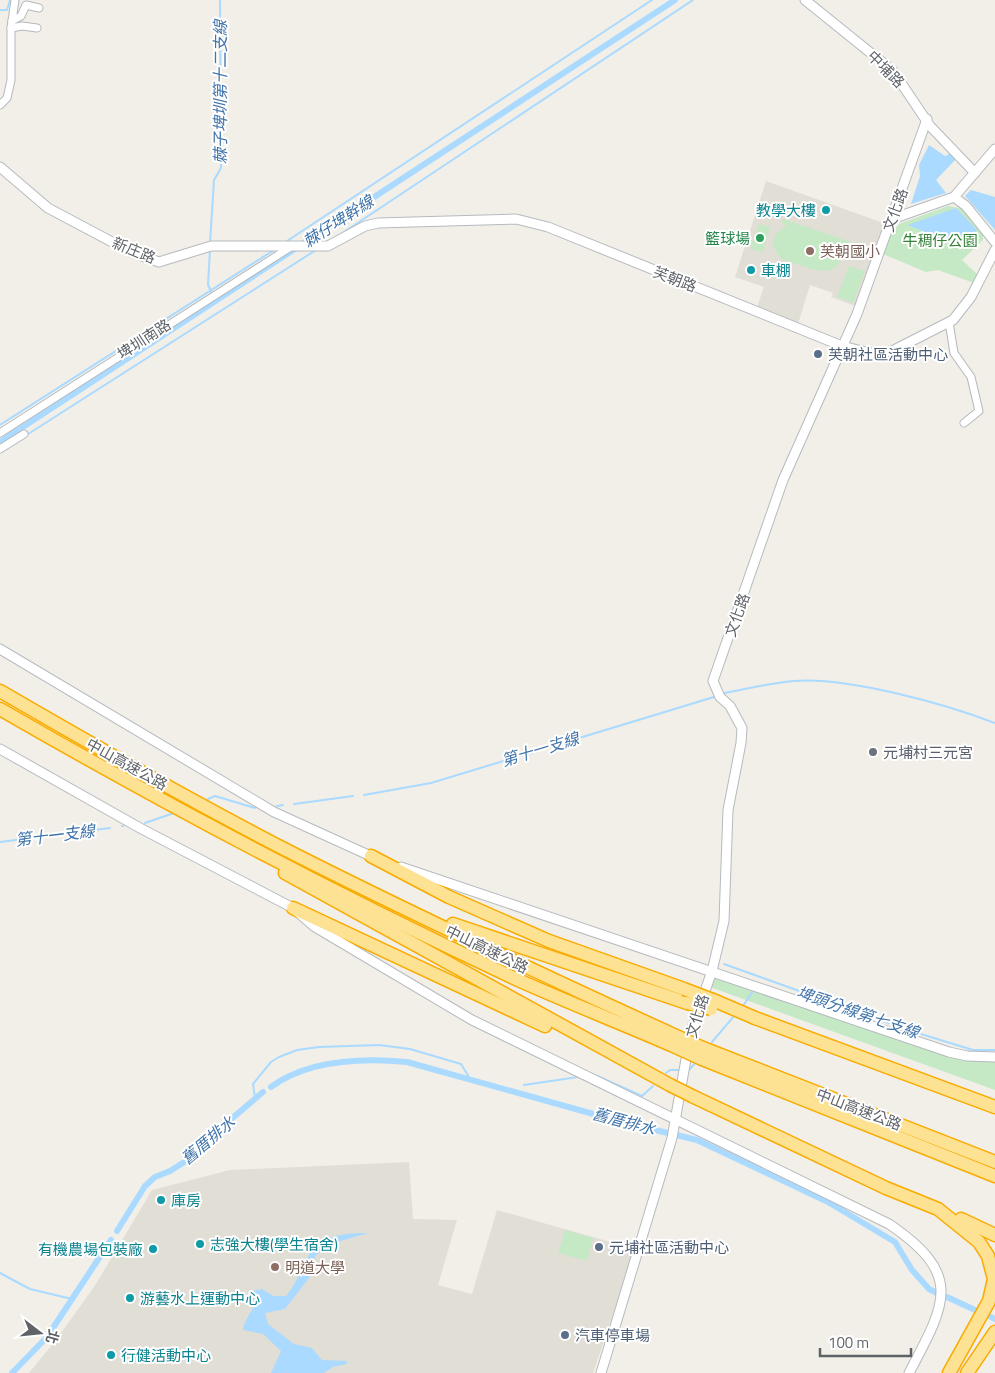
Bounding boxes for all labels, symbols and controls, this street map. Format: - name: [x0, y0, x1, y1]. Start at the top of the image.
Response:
- water label: 棘子埤圳第十二支線: [208, 18, 232, 164]
- street label: 中埔路: [862, 45, 910, 93]
- street label: 文化路: [876, 185, 914, 235]
- water label: 棘仔埤幹線: [298, 188, 380, 253]
- place label: 教學大樓: [756, 199, 816, 222]
- marker: 教學大樓: [820, 204, 832, 216]
- place label: 籃球場: [705, 227, 750, 250]
- park label: 牛稠仔公園: [902, 229, 978, 252]
- street label: 新庄路: [109, 231, 159, 269]
- marker: 籃球場: [754, 232, 766, 244]
- place label: 芙朝國小: [820, 240, 880, 263]
- marker: 芙朝國小: [804, 245, 816, 257]
- place label: 車棚: [761, 259, 791, 282]
- street label: 芙朝路: [650, 260, 700, 298]
- marker: 車棚: [745, 264, 757, 276]
- street label: 埤圳南路: [113, 313, 175, 365]
- place label: 芙朝社區活動中心: [828, 343, 948, 366]
- marker: 芙朝社區活動中心: [812, 348, 824, 360]
- street label: 文化路: [718, 590, 756, 640]
- water label: 第十一支線: [498, 725, 584, 772]
- street label: 中山高速公路: [82, 732, 172, 796]
- place label: 元埔村三元宮: [883, 741, 973, 764]
- marker: 元埔村三元宮: [867, 746, 879, 758]
- water label: 第十一支線: [14, 818, 98, 852]
- street label: 中山高速公路: [442, 919, 532, 979]
- water label: 埤頭分線第七支線: [794, 980, 924, 1045]
- street label: 文化路: [679, 991, 715, 1041]
- street label: 中山高速公路: [813, 1082, 905, 1136]
- water label: 舊厝排水: [590, 1101, 659, 1141]
- water label: 舊厝排水: [176, 1110, 241, 1170]
- place label: 庫房: [171, 1189, 201, 1212]
- marker: 庫房: [155, 1194, 167, 1206]
- place label: 志強大樓(學生宿舍): [210, 1233, 338, 1256]
- place label: 元埔社區活動中心: [609, 1236, 729, 1259]
- place label: 有機農場包裝廠: [38, 1238, 143, 1261]
- marker: 志強大樓(學生宿舍): [194, 1238, 206, 1250]
- marker: 元埔社區活動中心: [593, 1241, 605, 1253]
- marker: 有機農場包裝廠: [147, 1243, 159, 1255]
- place label: 明道大學: [285, 1256, 345, 1279]
- marker: 明道大學: [269, 1261, 281, 1273]
- place label: 游藝水上運動中心: [140, 1287, 260, 1310]
- marker: 游藝水上運動中心: [124, 1292, 136, 1304]
- north arrow: [15, 1308, 65, 1358]
- place label: 汽車停車場: [575, 1324, 650, 1347]
- scale bar: [820, 1326, 911, 1358]
- text: 北: [41, 1327, 65, 1346]
- marker: 汽車停車場: [559, 1329, 571, 1341]
- text: 100 m: [828, 1331, 869, 1354]
- place label: 行健活動中心: [121, 1344, 211, 1367]
- marker: 行健活動中心: [105, 1349, 117, 1361]

